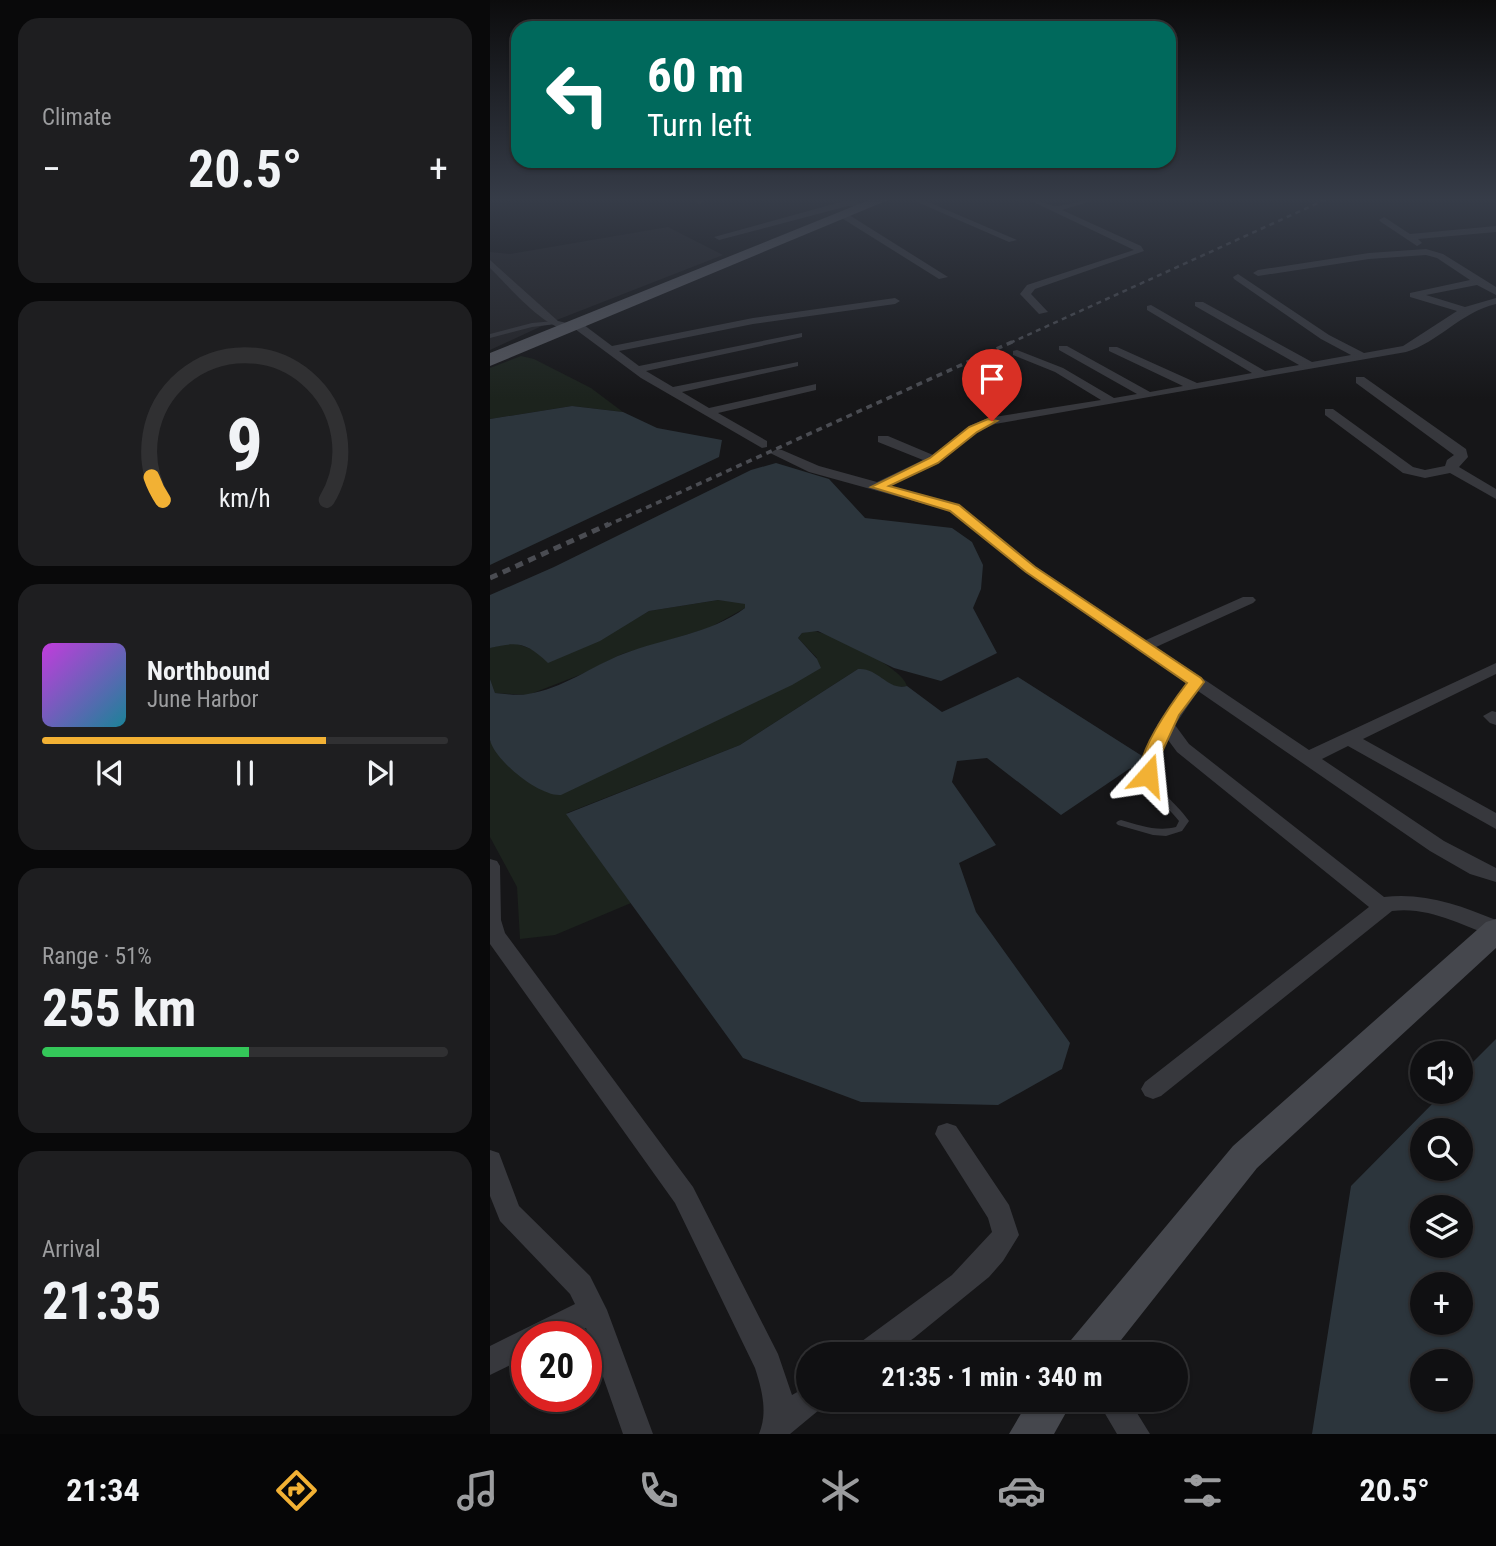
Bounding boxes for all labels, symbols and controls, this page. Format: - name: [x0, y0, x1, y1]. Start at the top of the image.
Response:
- text: 60 m: [647, 47, 744, 104]
- icon: left: [532, 49, 623, 140]
- text: Climate: [42, 104, 112, 131]
- text: Turn left: [647, 106, 752, 144]
- text: 20.5°: [188, 139, 302, 200]
- text: −: [42, 147, 61, 191]
- text: +: [429, 147, 448, 191]
- pin: [962, 349, 1022, 421]
- icon: arrive: [973, 360, 1011, 398]
- text: 9: [227, 402, 263, 488]
- text: km/h: [219, 484, 271, 513]
- text: Northbound: [147, 656, 270, 686]
- text: June Harbor: [147, 686, 259, 713]
- position arrow: [1111, 738, 1185, 812]
- icon: previous: [91, 754, 129, 792]
- icon: pause: [226, 754, 264, 792]
- icon: next: [361, 754, 399, 792]
- text: Range · 51%: [42, 943, 152, 970]
- text: 255 km: [42, 978, 196, 1039]
- map controls: [1410, 1041, 1473, 1412]
- button: sound: [1410, 1041, 1473, 1104]
- button: search: [1410, 1118, 1473, 1181]
- button: layers: [1410, 1195, 1473, 1258]
- text: Arrival: [42, 1236, 101, 1263]
- text: 21:35: [42, 1271, 161, 1332]
- button: +: [1410, 1272, 1473, 1335]
- speed limit sign: 20: [511, 1321, 602, 1412]
- button: −: [1410, 1349, 1473, 1412]
- text: 21:35 · 1 min · 340 m: [882, 1362, 1102, 1392]
- icon: directions: [272, 1466, 321, 1515]
- icon: music: [453, 1466, 502, 1515]
- icon: phone: [634, 1466, 683, 1515]
- icon: climate: [816, 1466, 865, 1515]
- icon: car: [997, 1466, 1046, 1515]
- icon: filters: [1178, 1466, 1227, 1515]
- text: 21:34: [66, 1471, 140, 1509]
- text: 20.5°: [1360, 1471, 1430, 1509]

